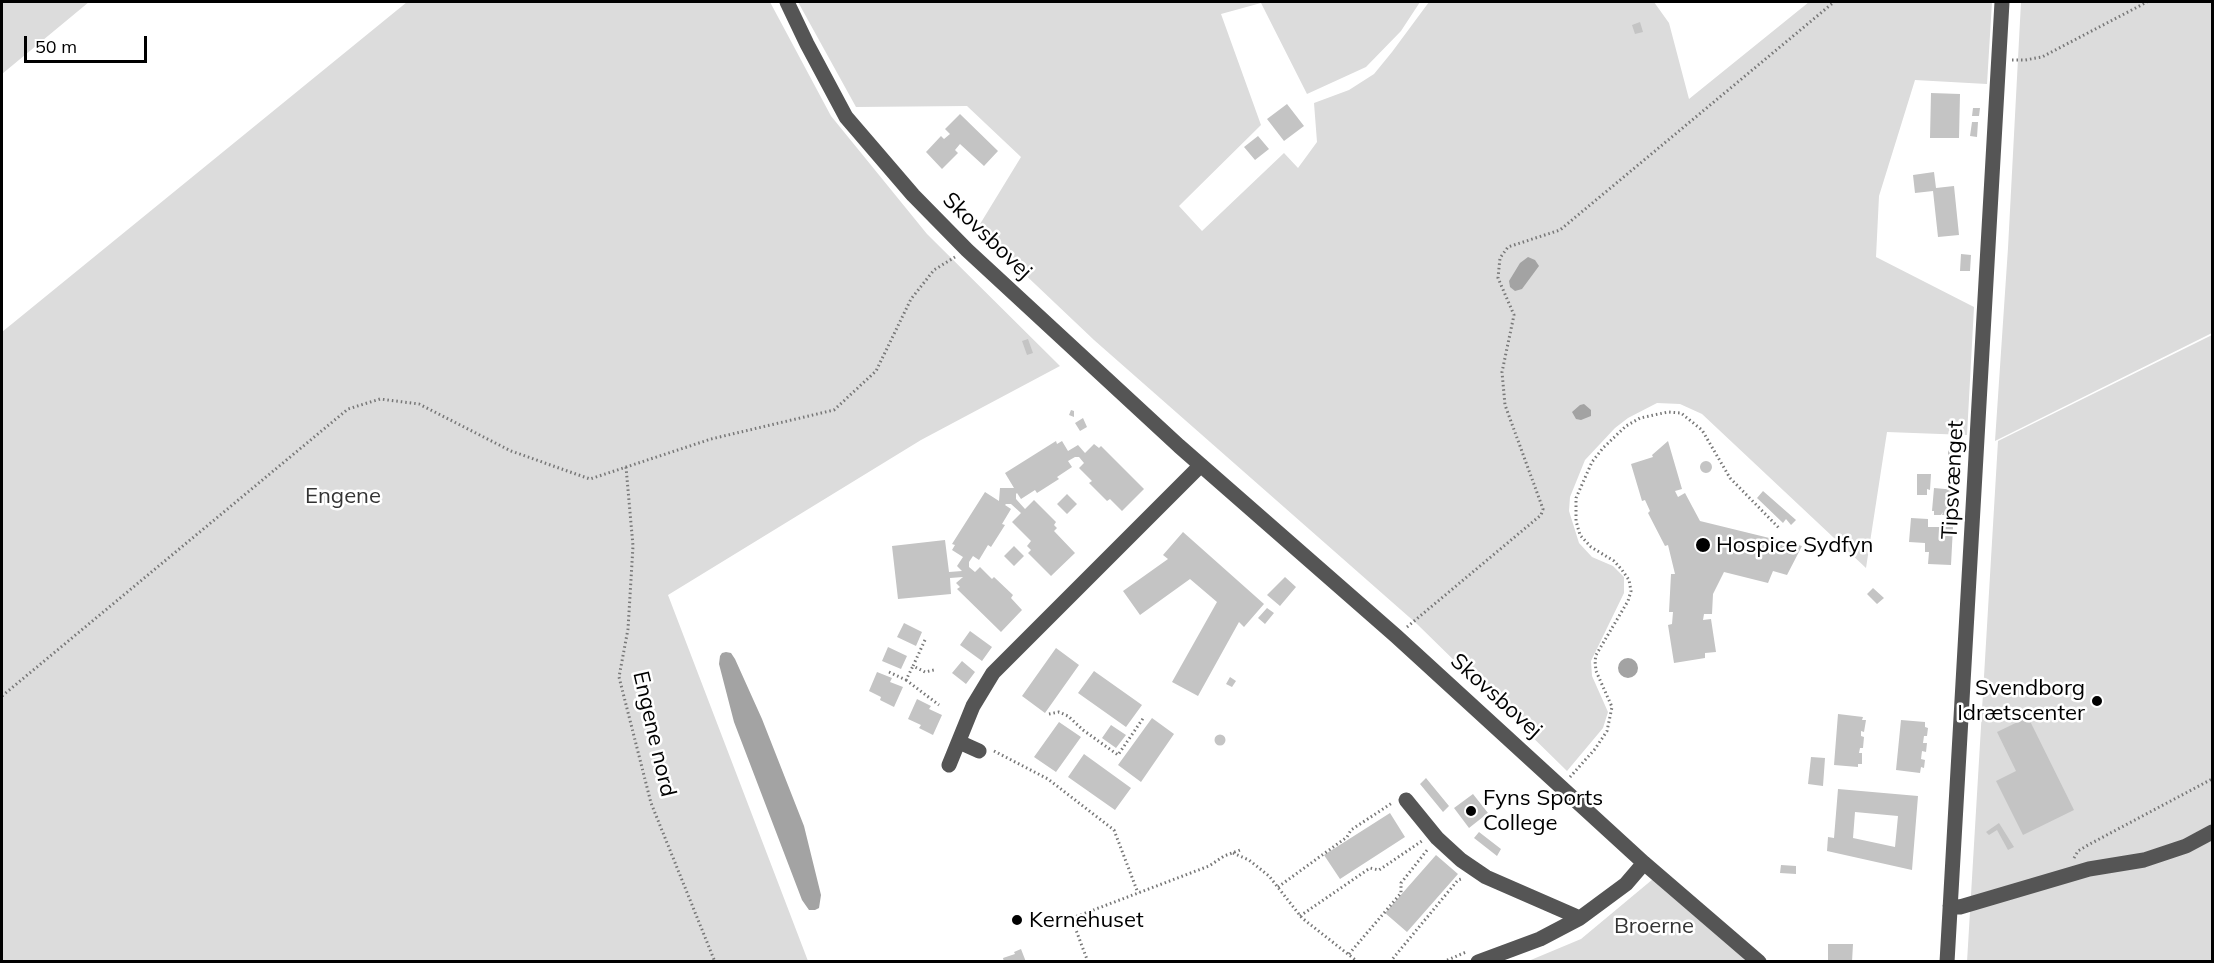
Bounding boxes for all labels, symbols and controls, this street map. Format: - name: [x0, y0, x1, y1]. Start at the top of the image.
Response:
- scale bar: [27, 24, 150, 62]
- text: 50 m: [35, 35, 77, 58]
- street label: Skovsbovej: [937, 187, 1037, 285]
- street label: Tipsvænget: [1937, 420, 1969, 540]
- park label: Engene: [305, 483, 381, 509]
- place label: Hospice Sydfyn: [1716, 532, 1873, 558]
- marker: Hospice Sydfyn: [1694, 536, 1712, 554]
- street label: Skovsbovej: [1445, 648, 1547, 744]
- street label: Engene nord: [627, 669, 681, 799]
- place label: Svendborg Idrætscenter: [1957, 675, 2085, 726]
- marker: Svendborg Idrætscenter: [2090, 694, 2104, 708]
- place label: Fyns Sports College: [1483, 785, 1603, 836]
- marker: Fyns Sports College: [1464, 804, 1478, 818]
- place label: Kernehuset: [1029, 907, 1144, 933]
- marker: Kernehuset: [1010, 913, 1024, 927]
- park label: Broerne: [1614, 913, 1694, 939]

